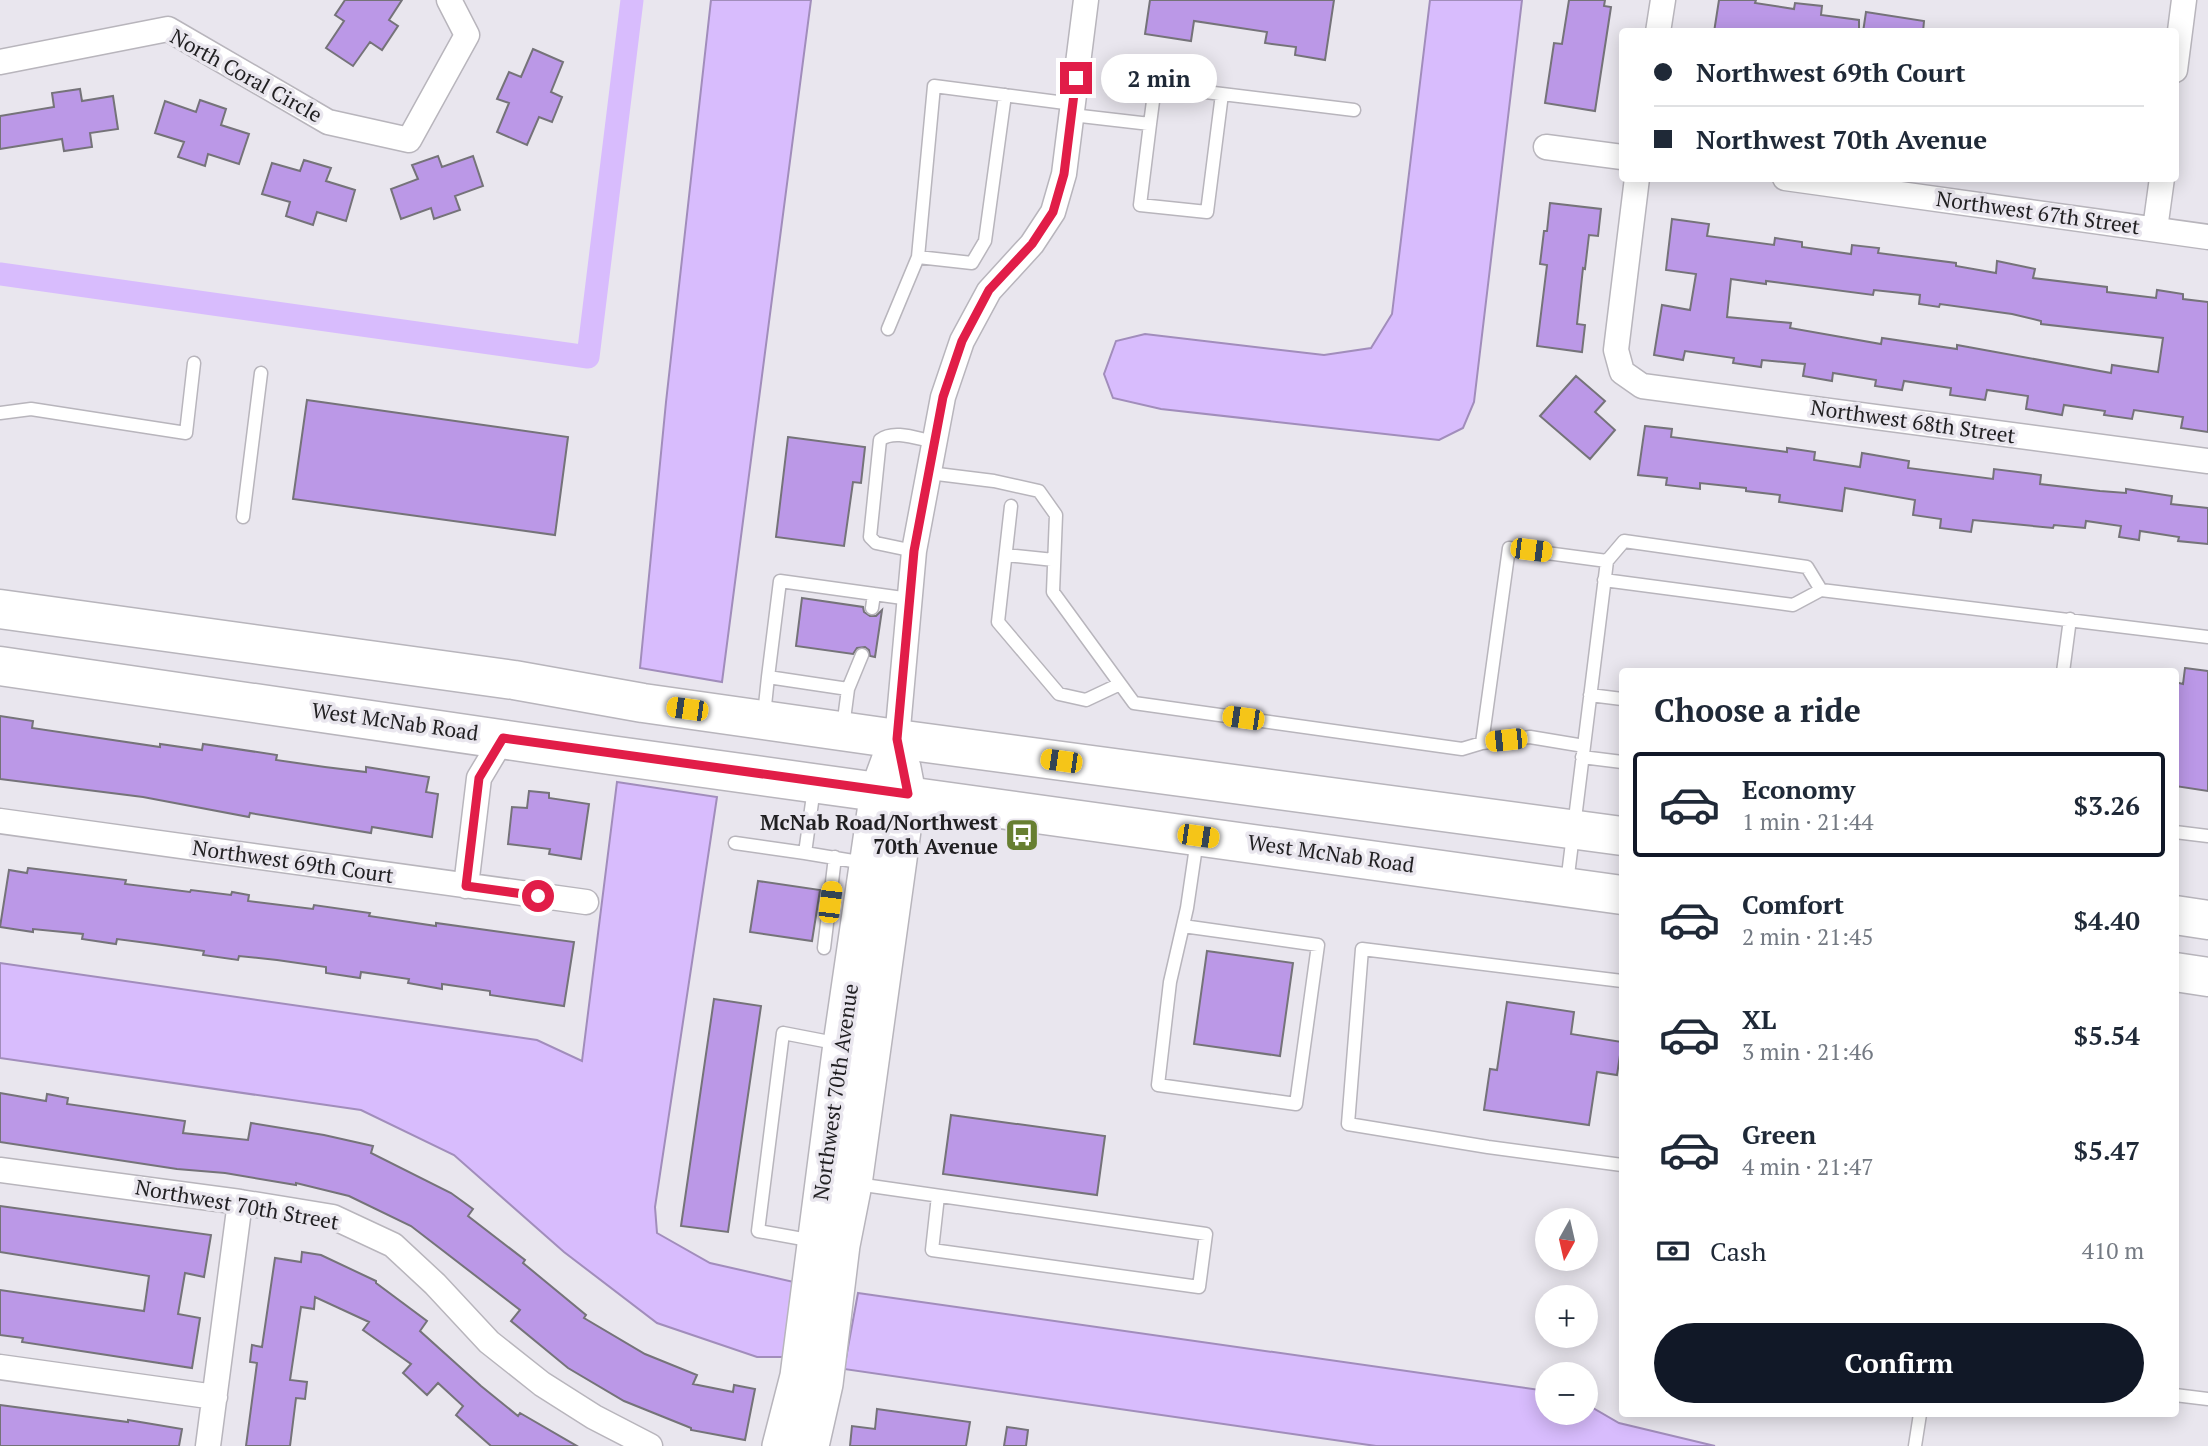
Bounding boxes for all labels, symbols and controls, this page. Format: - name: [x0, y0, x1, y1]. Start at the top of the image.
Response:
- street label: North Coral Circle: [166, 22, 327, 128]
- callout: 2 min: [1100, 54, 1216, 102]
- text: Northwest 69th Court: [1696, 55, 1966, 89]
- route end: [1060, 62, 1092, 94]
- text: 2 min: [1128, 63, 1190, 94]
- text: Northwest 70th Avenue: [1696, 122, 1987, 156]
- street label: Northwest 67th Street: [1934, 184, 2142, 240]
- street label: Northwest 68th Street: [1809, 393, 2017, 449]
- car: [1509, 537, 1554, 563]
- text: Choose a ride: [1654, 689, 1861, 731]
- street label: West McNab Road: [310, 695, 481, 747]
- car: [665, 696, 710, 722]
- car: [1221, 705, 1266, 731]
- car: [1485, 727, 1528, 753]
- car: [1039, 748, 1084, 774]
- text: Economy: [1742, 772, 1855, 806]
- icon: car: [1658, 773, 1721, 836]
- text: $3.26: [2074, 788, 2140, 822]
- text: 1 min · 21:44: [1742, 806, 1874, 837]
- place label: McNab Road/Northwest 70th Avenue: [760, 808, 999, 860]
- bus stop icon: McNab Road/Northwest 70th Avenue: [1003, 816, 1041, 854]
- car: [1176, 823, 1221, 849]
- street label: West McNab Road: [1246, 827, 1417, 879]
- street label: Northwest 69th Court: [191, 833, 396, 889]
- route start: [522, 880, 554, 912]
- car: [818, 880, 843, 924]
- text: Comfort: [1742, 887, 1844, 921]
- icon: car: [1658, 888, 1721, 951]
- text: $4.40: [2074, 903, 2140, 937]
- text: 2 min · 21:45: [1742, 921, 1874, 952]
- street label: Northwest 70th Avenue: [806, 982, 864, 1202]
- text: XL: [1742, 1002, 1776, 1036]
- icon: car: [1658, 1003, 1721, 1066]
- text: $5.54: [2074, 1018, 2140, 1052]
- text: 3 min · 21:46: [1742, 1036, 1874, 1067]
- text: Green: [1742, 1117, 1816, 1151]
- icon: car: [1658, 1118, 1721, 1181]
- text: $5.47: [2074, 1133, 2140, 1167]
- text: 4 min · 21:47: [1742, 1151, 1874, 1182]
- street label: Northwest 70th Street: [133, 1172, 341, 1236]
- north arrow: [1535, 1208, 1598, 1270]
- map controls: [1535, 1208, 1598, 1425]
- icon: cash: [1654, 1232, 1692, 1270]
- text: Cash: [1710, 1234, 1766, 1268]
- text: 410 m: [2082, 1235, 2144, 1266]
- button: +: [1535, 1285, 1598, 1348]
- button: Confirm: [1654, 1323, 2144, 1403]
- button: −: [1535, 1362, 1598, 1425]

